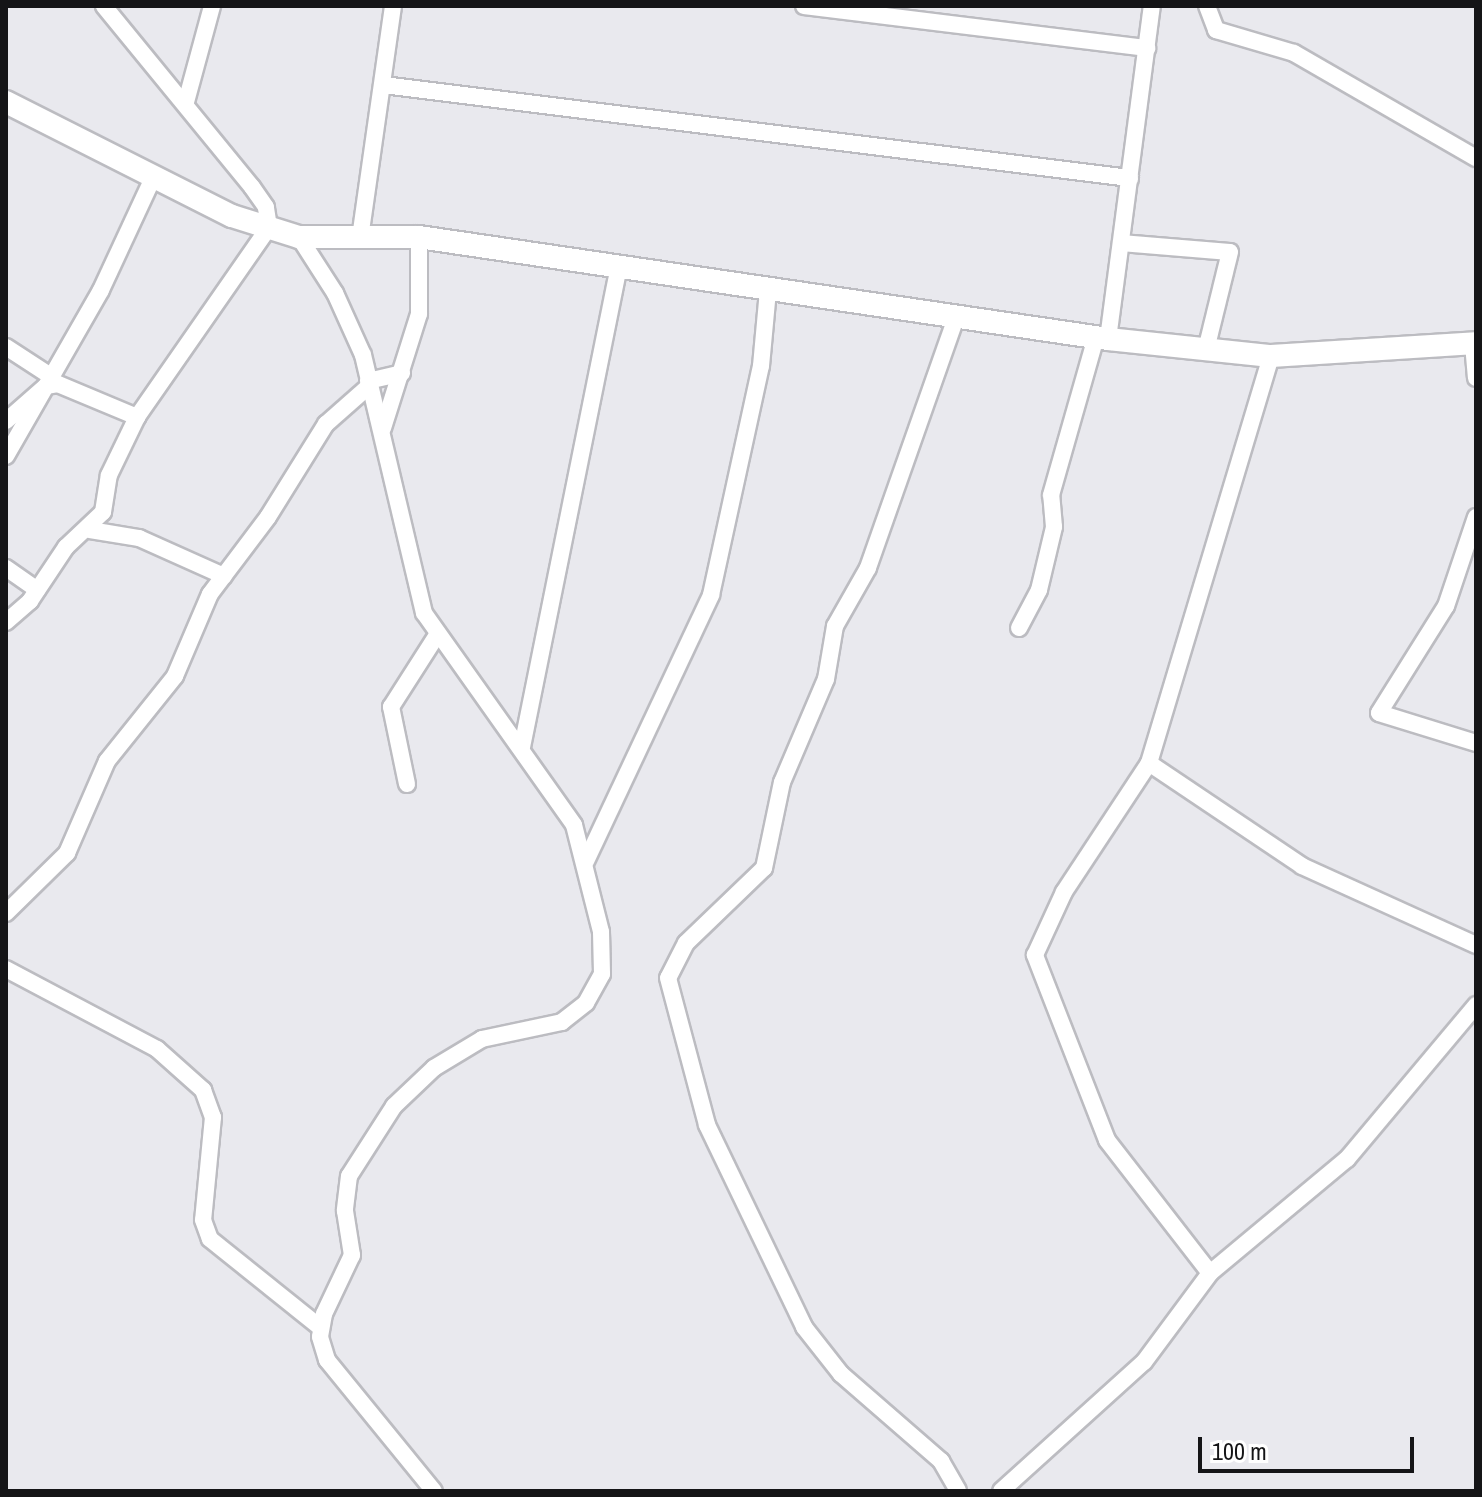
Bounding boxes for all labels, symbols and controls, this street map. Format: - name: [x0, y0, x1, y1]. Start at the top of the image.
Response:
- scale bar: [1202, 1421, 1418, 1471]
- text: 100 m: [1212, 1435, 1267, 1467]

